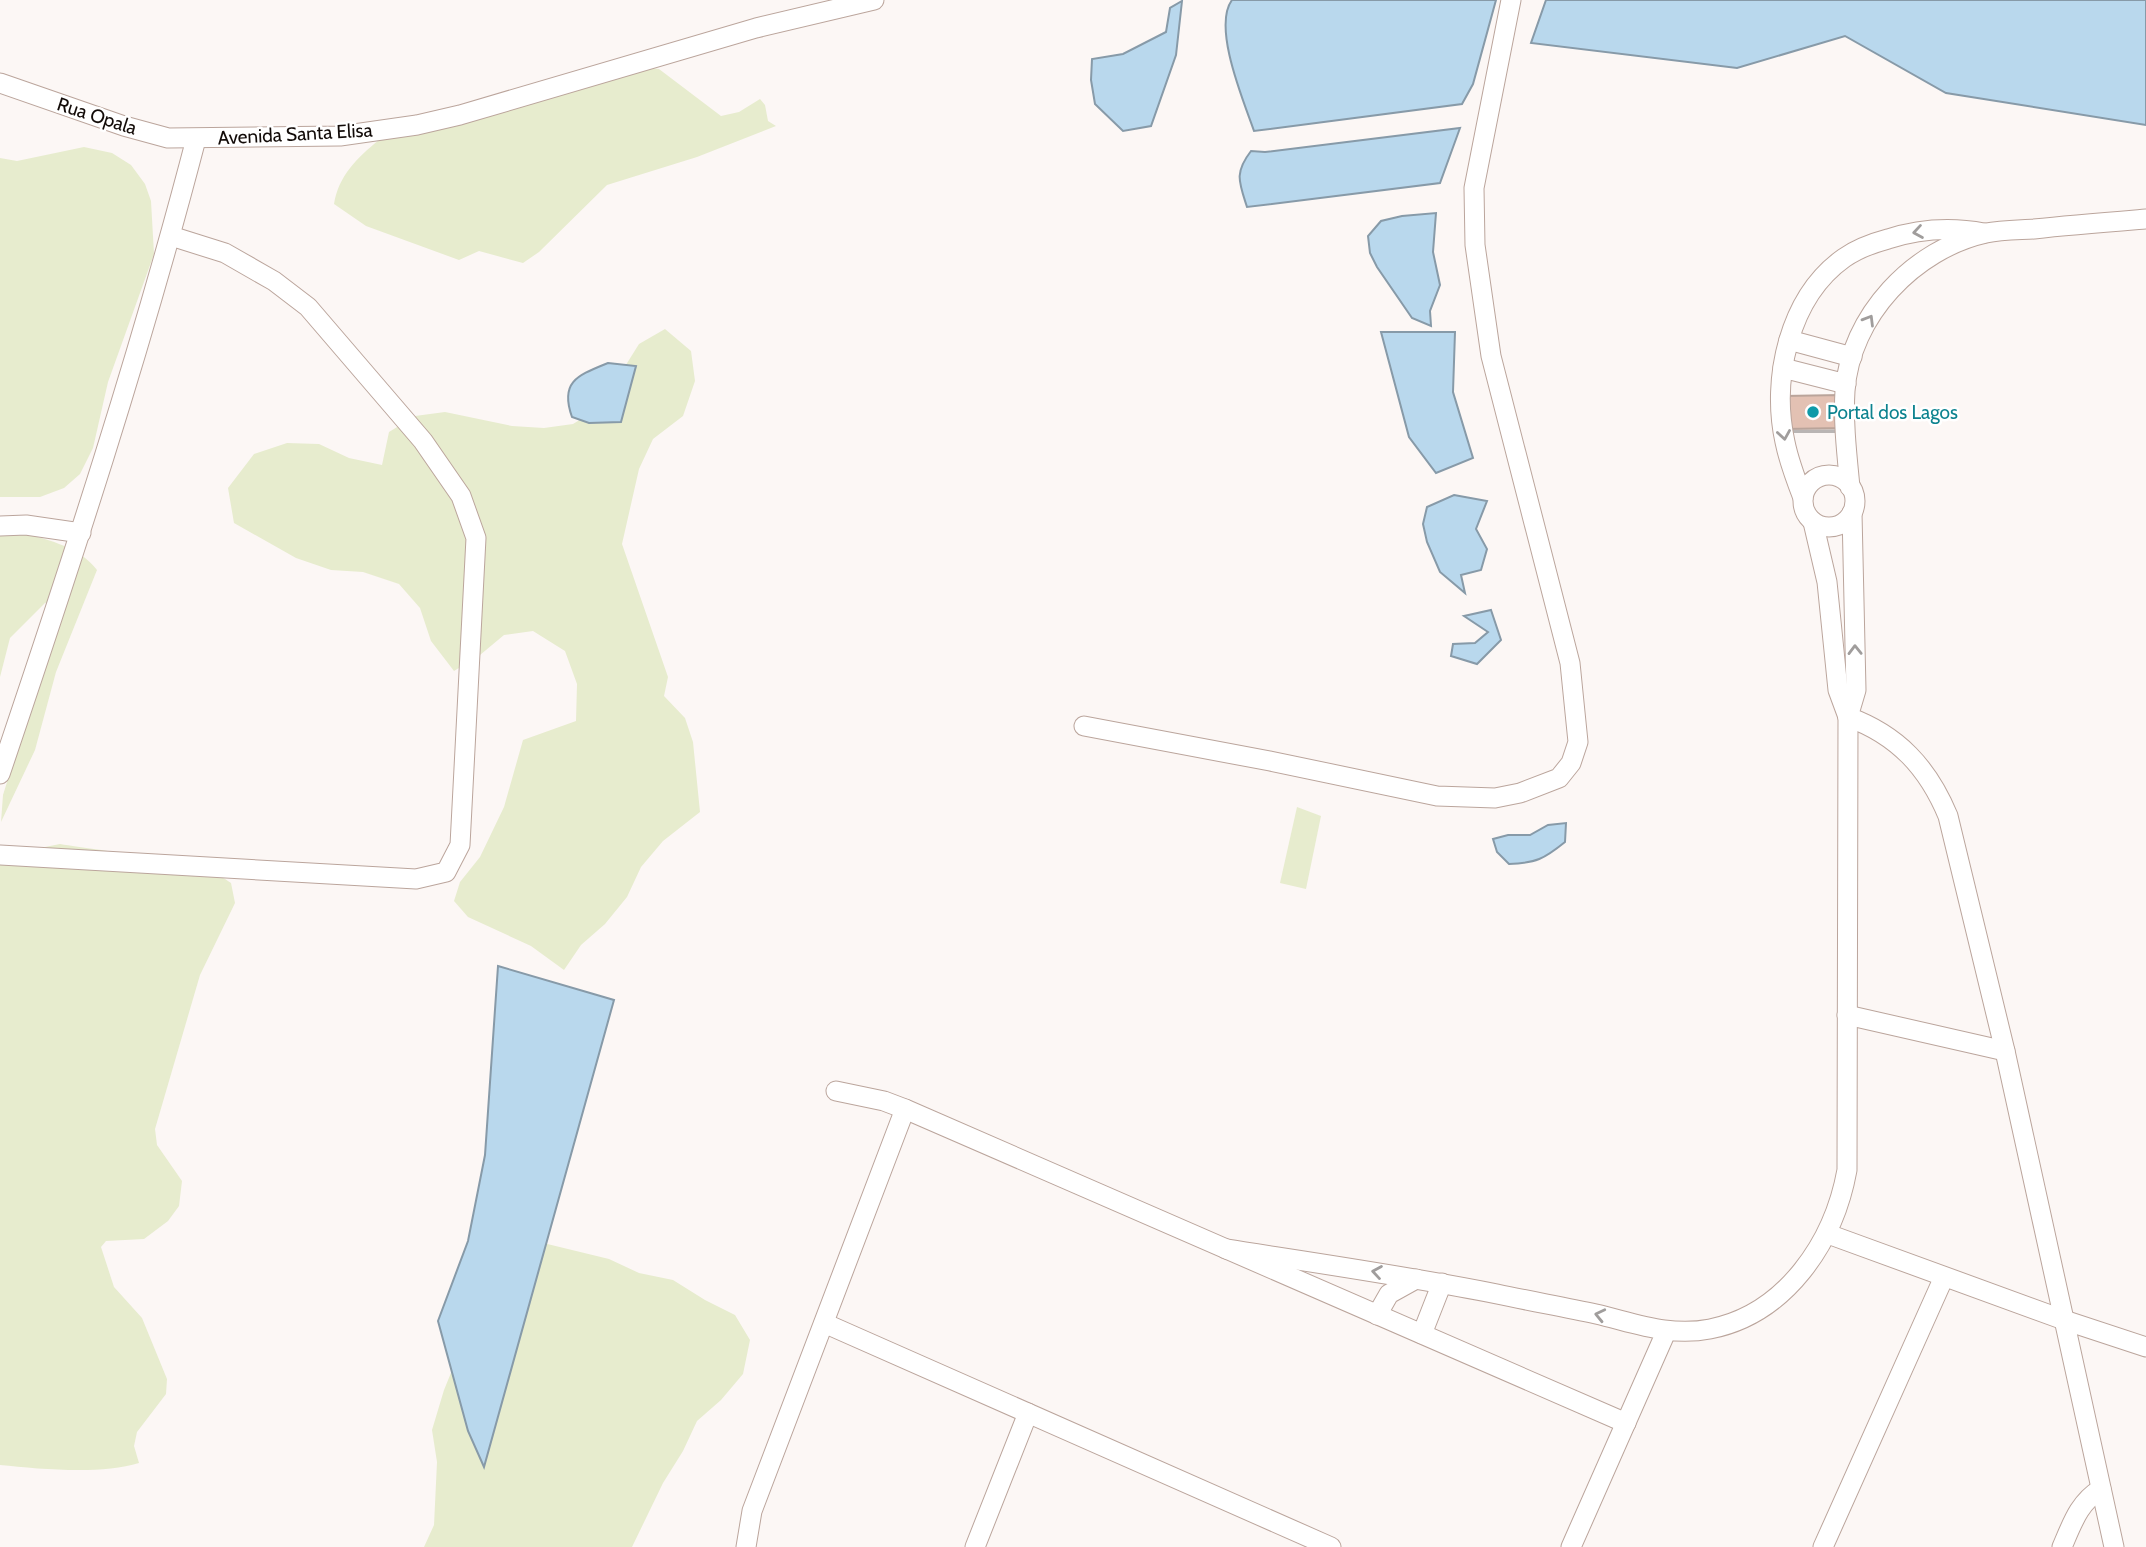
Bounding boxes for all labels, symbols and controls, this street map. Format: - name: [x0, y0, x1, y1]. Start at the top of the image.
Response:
- street label: Rua Opala: [54, 92, 140, 140]
- street label: Avenida Santa Elisa: [217, 118, 373, 150]
- one-way arrow: [1912, 224, 1924, 239]
- one-way arrow: [1860, 315, 1873, 328]
- place label: Portal dos Lagos: [1827, 401, 1958, 424]
- marker: Portal dos Lagos: [1805, 404, 1821, 420]
- one-way arrow: [1776, 429, 1791, 441]
- one-way arrow: [1847, 644, 1862, 655]
- one-way arrow: [1371, 1265, 1383, 1280]
- one-way arrow: [1594, 1309, 1606, 1323]

